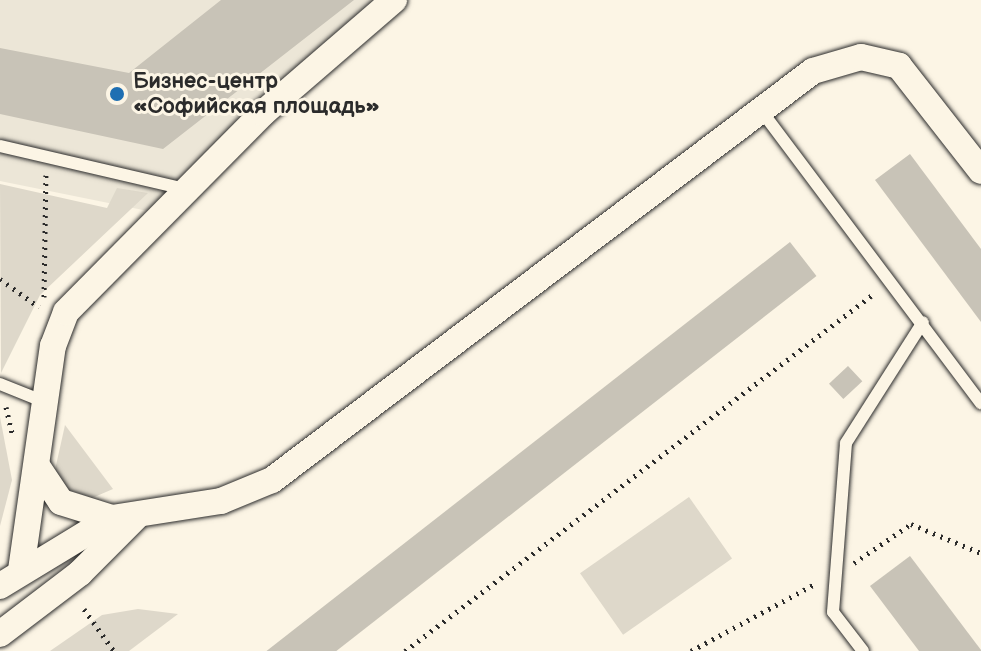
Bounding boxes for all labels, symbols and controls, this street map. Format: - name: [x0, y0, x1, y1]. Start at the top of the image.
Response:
- place label: Бизнес-центр «Софийская площадь»: [133, 68, 380, 120]
- marker: Бизнес-центр «Софийская площадь»: [108, 85, 126, 103]

